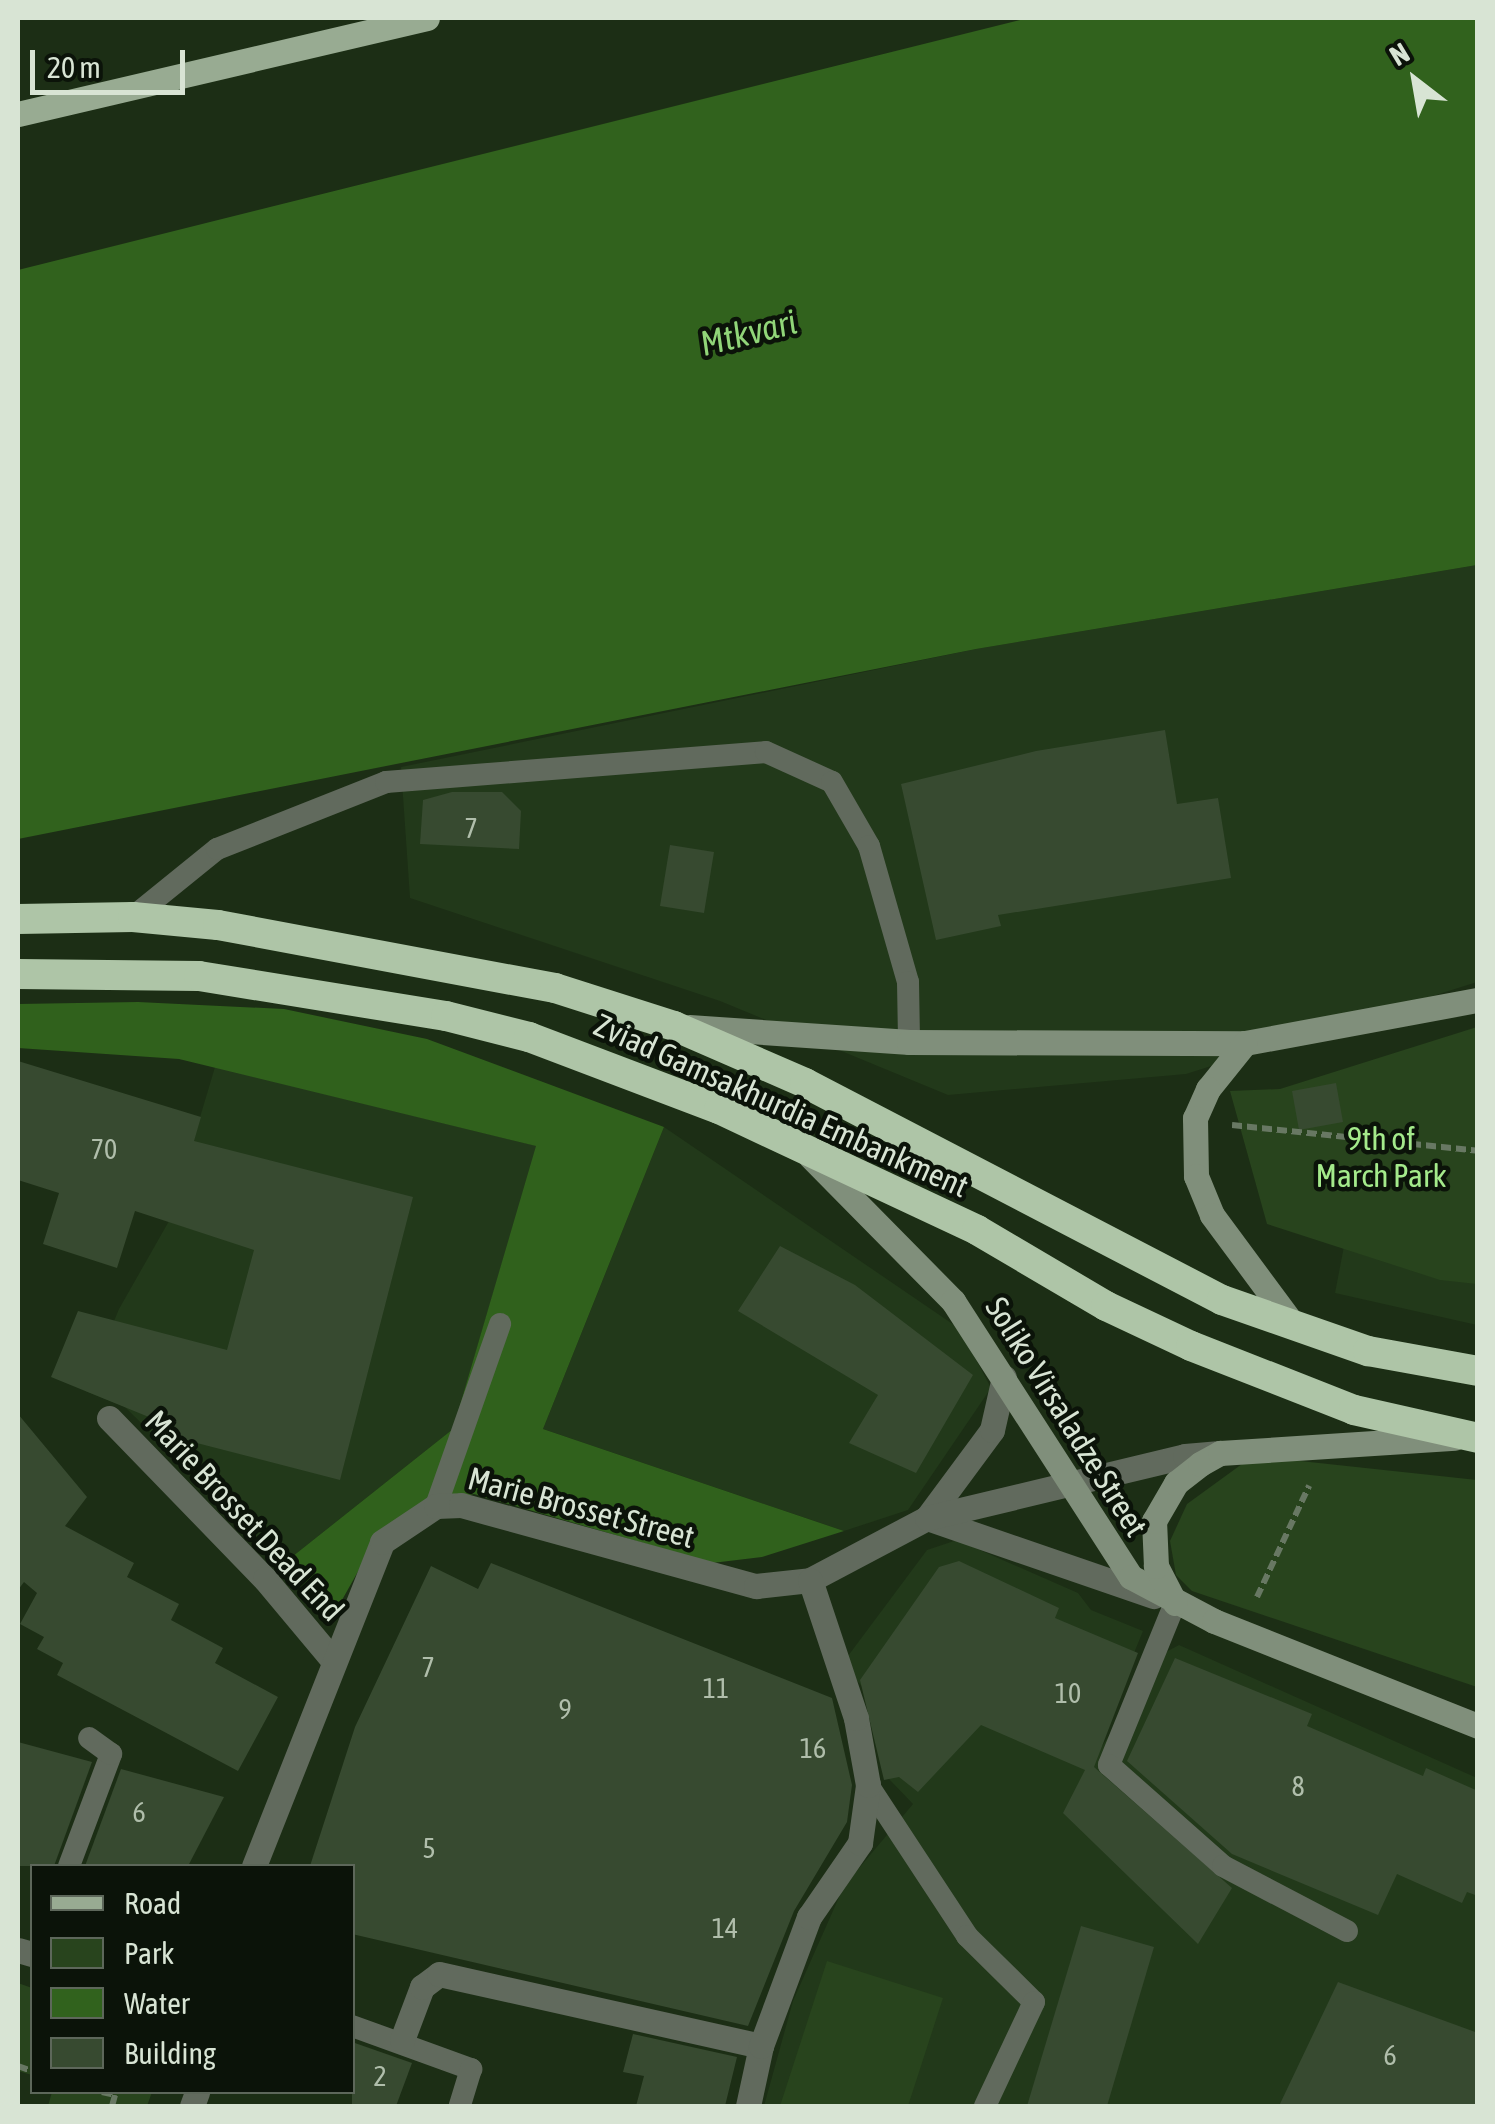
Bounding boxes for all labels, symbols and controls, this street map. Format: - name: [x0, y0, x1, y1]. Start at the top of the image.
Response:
- scale bar: [35, 30, 190, 92]
- north arrow: [1365, 30, 1465, 130]
- text: N: [1384, 36, 1415, 72]
- text: 20 m: [47, 50, 101, 84]
- water label: Mtkvari: [696, 300, 800, 364]
- house number: 7: [464, 811, 478, 845]
- street label: Zviad Gamsakhurdia Embankment: [588, 1006, 974, 1206]
- park label: 9th of March Park: [1316, 1121, 1446, 1196]
- house number: 70: [91, 1132, 117, 1166]
- street label: Soliko Virsaladze Street: [977, 1290, 1155, 1544]
- street label: Marie Brosset Dead End: [137, 1403, 351, 1629]
- street label: Marie Brosset Street: [464, 1459, 698, 1557]
- house number: 7: [421, 1650, 435, 1684]
- house number: 11: [703, 1671, 729, 1705]
- house number: 10: [1055, 1676, 1081, 1710]
- house number: 9: [558, 1692, 572, 1726]
- house number: 16: [800, 1731, 826, 1765]
- house number: 8: [1291, 1769, 1305, 1803]
- house number: 6: [132, 1795, 146, 1829]
- house number: 5: [422, 1831, 436, 1865]
- legend: [30, 1864, 355, 2094]
- text: Road: [124, 1886, 181, 1920]
- house number: 14: [712, 1911, 738, 1945]
- text: Park: [124, 1936, 174, 1970]
- text: Water: [124, 1986, 190, 2020]
- text: Building: [124, 2036, 216, 2070]
- house number: 6: [1383, 2038, 1397, 2072]
- house number: 2: [373, 2059, 387, 2093]

